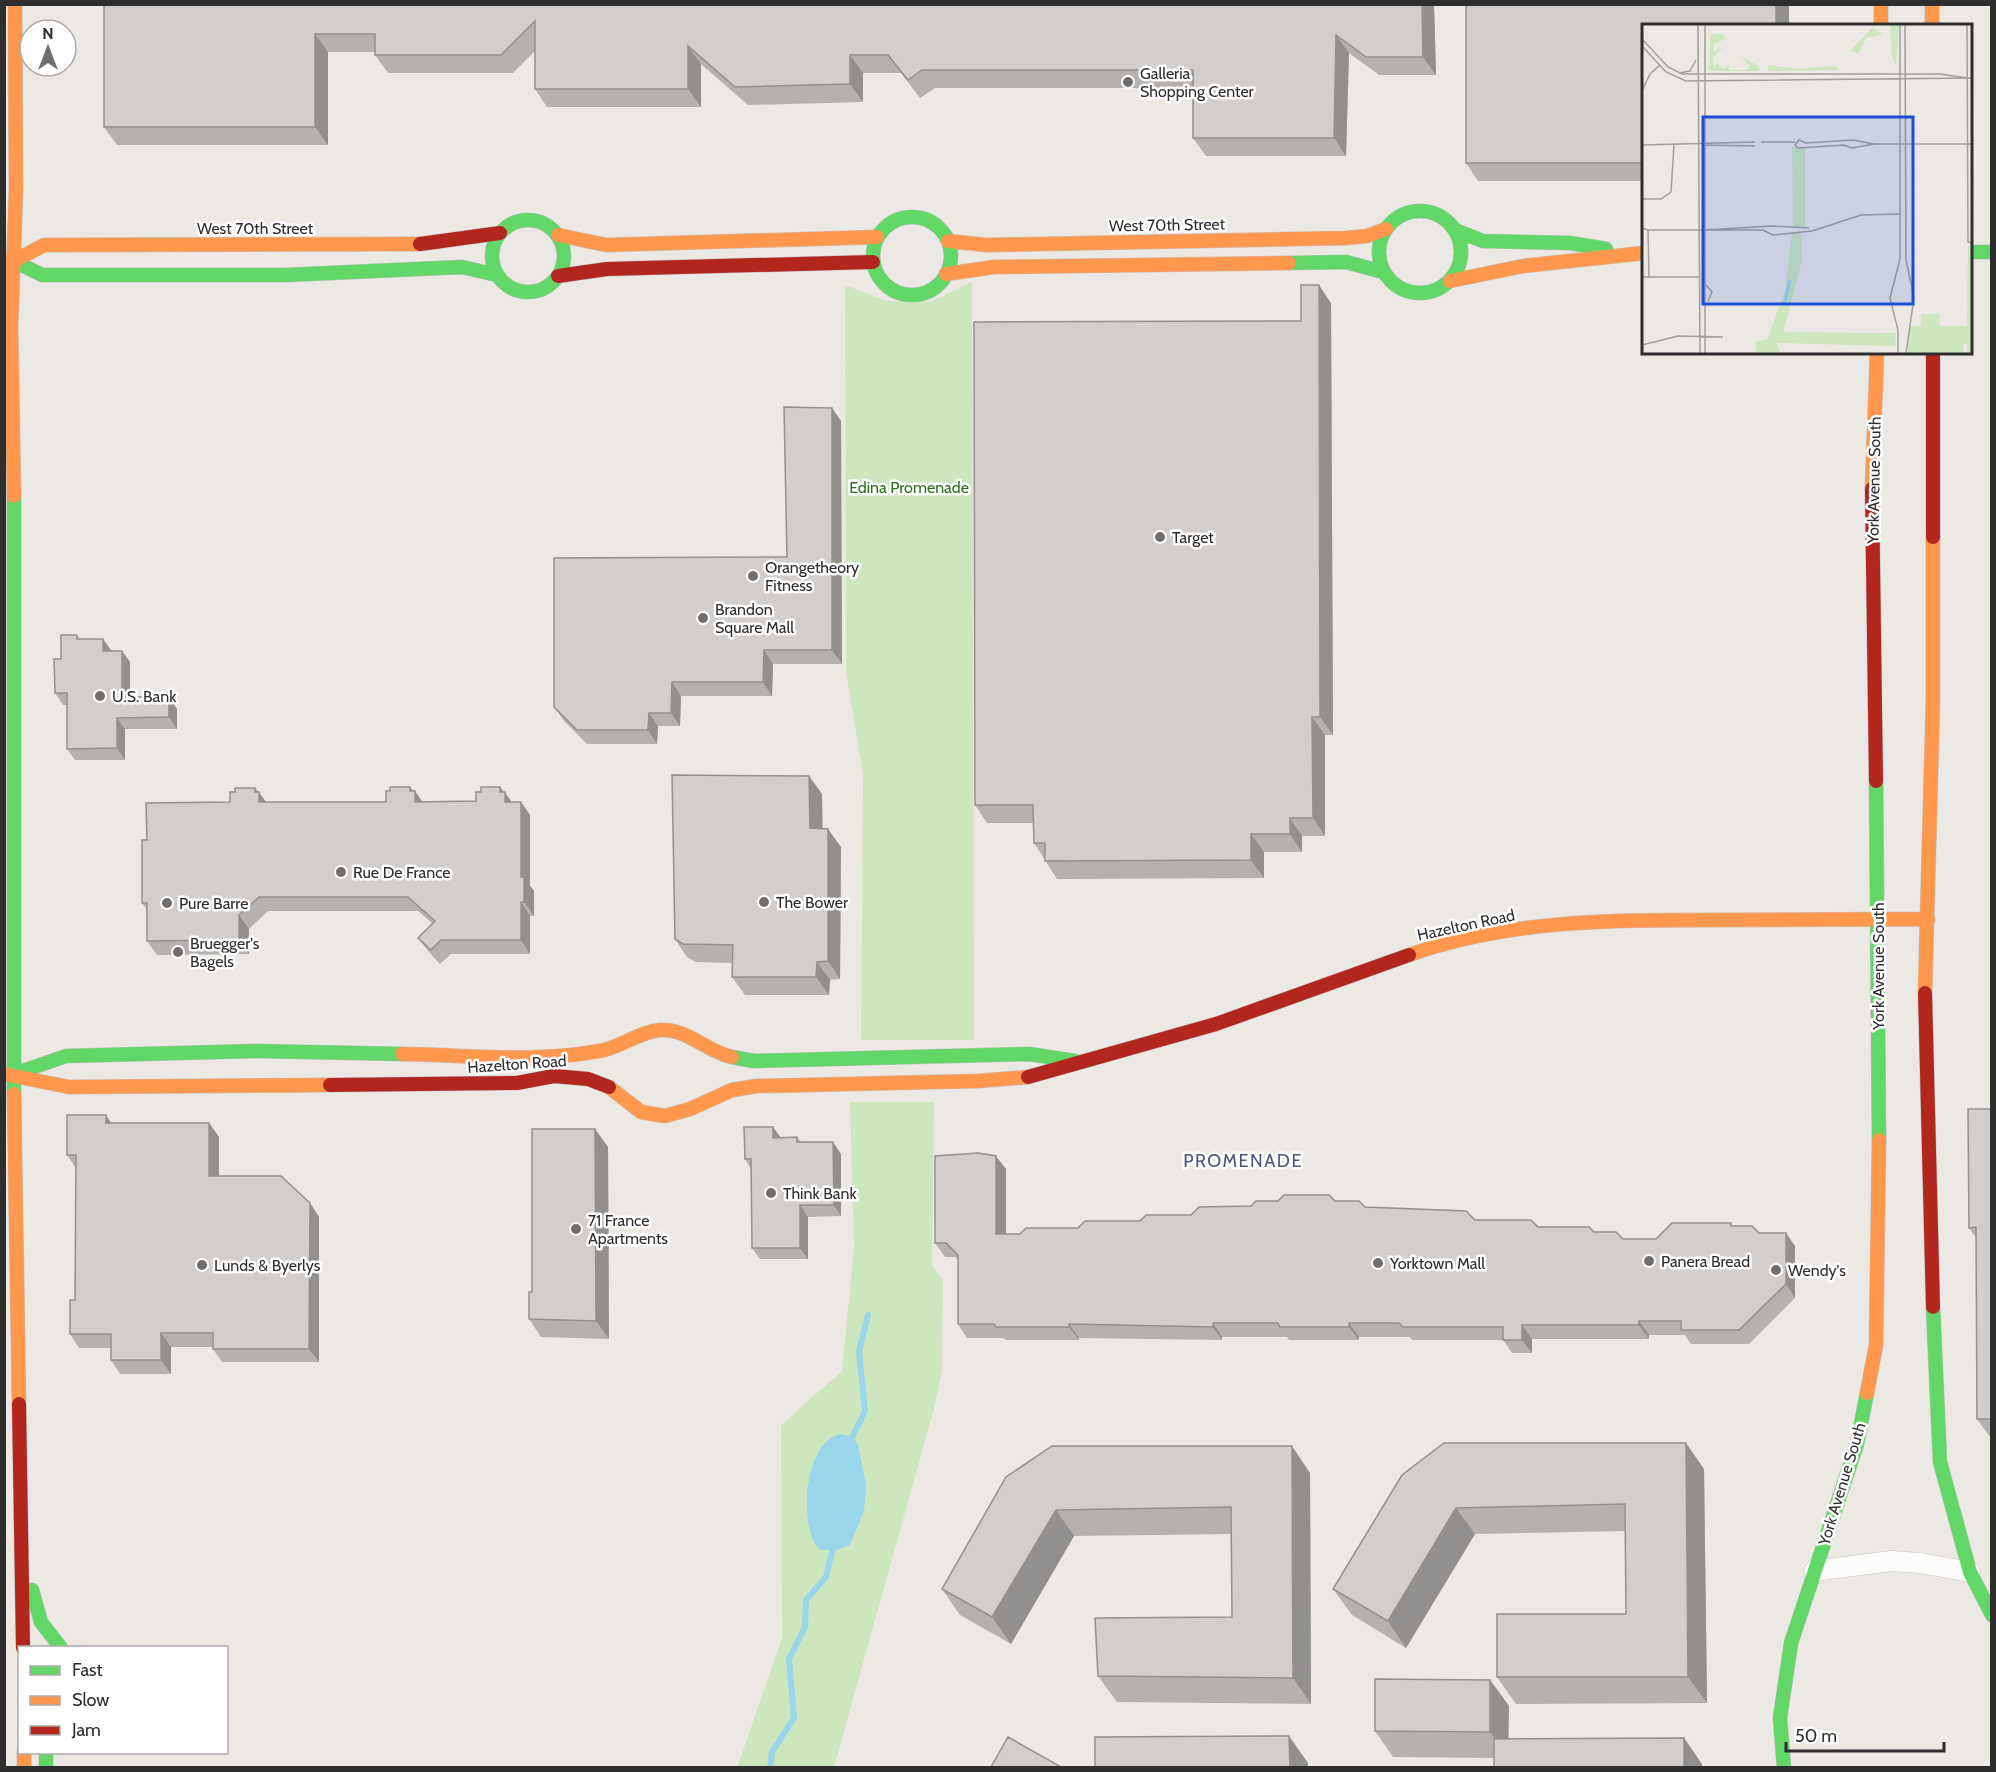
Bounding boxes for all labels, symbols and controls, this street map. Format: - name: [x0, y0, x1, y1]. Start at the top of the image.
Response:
- north arrow: [18, 18, 78, 78]
- text: N: [42, 24, 54, 43]
- inset map: [1642, 24, 1972, 354]
- place label: Galleria Shopping Center: [1140, 64, 1255, 101]
- marker: Galleria Shopping Center: [1121, 75, 1135, 89]
- street label: West 70th Street: [1109, 214, 1226, 236]
- street label: West 70th Street: [197, 219, 314, 238]
- street label: York Avenue South: [1863, 416, 1885, 545]
- park label: Edina Promenade: [849, 478, 969, 497]
- place label: Target: [1172, 528, 1214, 547]
- marker: Target: [1153, 530, 1167, 544]
- place label: Orangetheory Fitness: [765, 558, 859, 595]
- marker: Orangetheory Fitness: [746, 569, 760, 583]
- place label: Brandon Square Mall: [715, 600, 794, 637]
- marker: Brandon Square Mall: [696, 611, 710, 625]
- place label: U.S. Bank: [112, 687, 177, 706]
- marker: U.S. Bank: [93, 689, 107, 703]
- place label: Rue De France: [353, 863, 451, 882]
- marker: Rue De France: [334, 865, 348, 879]
- place label: The Bower: [776, 893, 849, 912]
- place label: Pure Barre: [179, 894, 248, 913]
- marker: The Bower: [757, 895, 771, 909]
- marker: Pure Barre: [160, 896, 174, 910]
- street label: York Avenue South: [1869, 902, 1888, 1031]
- street label: Hazelton Road: [1415, 905, 1517, 945]
- place label: Bruegger's Bagels: [190, 934, 260, 971]
- marker: Bruegger's Bagels: [171, 945, 185, 959]
- street label: Hazelton Road: [467, 1051, 567, 1077]
- district label: PROMENADE: [1183, 1150, 1303, 1172]
- place label: Think Bank: [783, 1184, 857, 1203]
- marker: Think Bank: [764, 1186, 778, 1200]
- place label: 71 France Apartments: [588, 1211, 668, 1248]
- marker: 71 France Apartments: [569, 1222, 583, 1236]
- place label: Panera Bread: [1661, 1252, 1750, 1271]
- place label: Yorktown Mall: [1389, 1254, 1485, 1273]
- marker: Panera Bread: [1642, 1254, 1656, 1268]
- place label: Lunds & Byerlys: [214, 1256, 321, 1275]
- marker: Yorktown Mall: [1371, 1256, 1385, 1270]
- marker: Lunds & Byerlys: [195, 1258, 209, 1272]
- place label: Wendy's: [1788, 1261, 1846, 1280]
- marker: Wendy's: [1769, 1263, 1783, 1277]
- street label: York Avenue South: [1814, 1420, 1870, 1549]
- legend: [18, 1646, 228, 1754]
- text: Fast: [72, 1659, 103, 1681]
- text: Slow: [72, 1689, 109, 1711]
- scale bar: [1786, 1715, 1944, 1753]
- text: Jam: [71, 1719, 101, 1741]
- text: 50 m: [1795, 1725, 1837, 1747]

